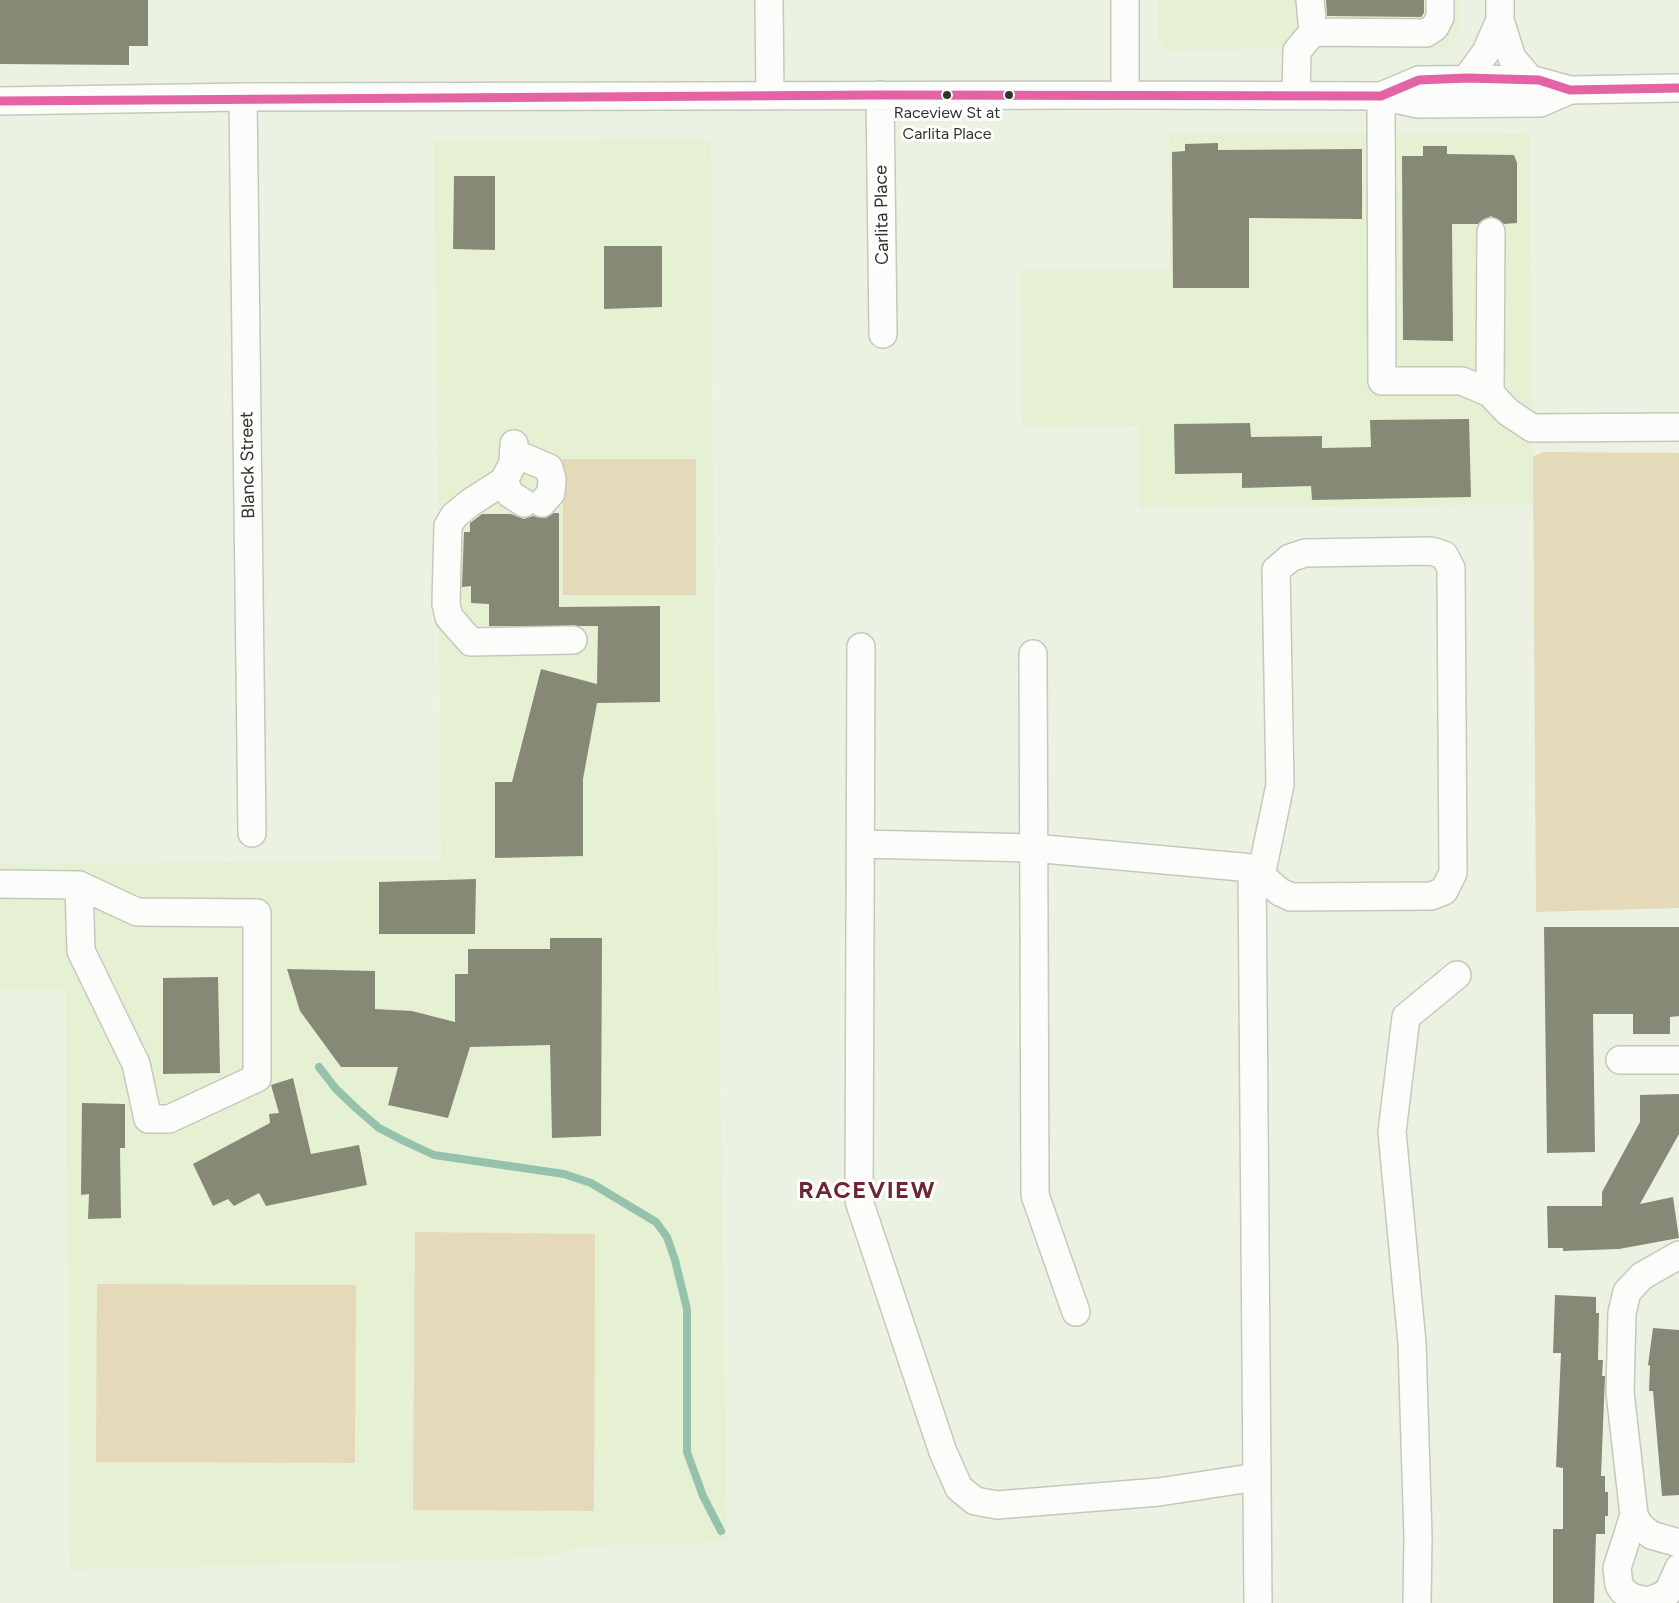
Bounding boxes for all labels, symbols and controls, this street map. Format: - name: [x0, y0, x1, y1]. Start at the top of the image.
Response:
- marker: Raceview St at Carlita Place: [941, 89, 953, 101]
- unlabelled marker: [1003, 89, 1015, 101]
- place label: Raceview St at Carlita Place: [894, 103, 1000, 141]
- street label: Carlita Place: [870, 165, 894, 265]
- street label: Blanck Street: [236, 411, 260, 519]
- district label: RACEVIEW: [798, 1177, 936, 1205]

